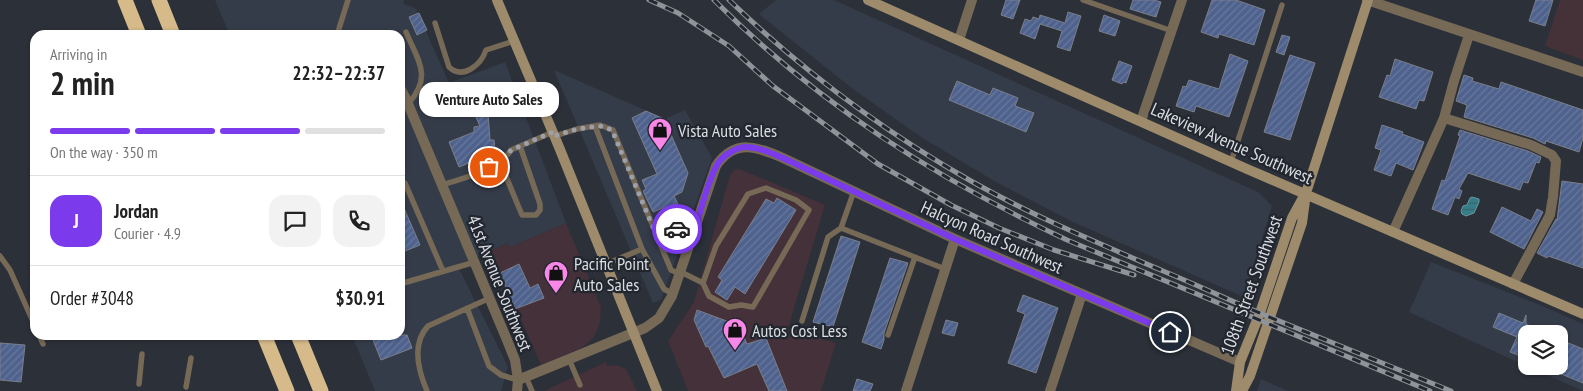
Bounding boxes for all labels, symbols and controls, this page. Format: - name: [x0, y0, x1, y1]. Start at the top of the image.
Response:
- text: Arriving in: [50, 44, 107, 64]
- text: 22:32–22:37: [292, 61, 385, 85]
- text: 2 min: [50, 62, 115, 104]
- callout: Venture Auto Sales: [419, 82, 559, 117]
- text: Venture Auto Sales: [435, 89, 543, 109]
- street label: Lakeview Avenue Southwest: [1148, 97, 1316, 189]
- shop icon: Vista Auto Sales: [647, 117, 673, 151]
- place label: Vista Auto Sales: [677, 119, 777, 142]
- text: On the way · 350 m: [50, 142, 158, 162]
- pin: [468, 146, 510, 188]
- icon: bag: [475, 153, 503, 181]
- button: chat: [269, 195, 321, 247]
- button: phone: [333, 195, 385, 247]
- street label: Halcyon Road Southwest: [917, 195, 1067, 279]
- text: Jordan: [114, 199, 158, 223]
- courier: [652, 204, 702, 254]
- text: J: [73, 209, 79, 233]
- street label: 41st Avenue Southwest: [462, 211, 538, 355]
- street label: 108th Street Southwest: [1215, 212, 1287, 358]
- icon: car: [663, 215, 691, 243]
- text: Courier · 4.9: [114, 223, 181, 243]
- place label: Pacific Point Auto Sales: [574, 252, 649, 296]
- shop icon: Pacific Point Auto Sales: [543, 260, 569, 294]
- text: Order #3048: [50, 286, 134, 310]
- text: $30.91: [336, 286, 385, 310]
- pin: [1149, 311, 1191, 353]
- shop icon: Autos Cost Less: [722, 317, 748, 351]
- icon: home: [1156, 318, 1184, 346]
- place label: Autos Cost Less: [752, 319, 847, 342]
- map controls: [1518, 325, 1568, 375]
- button: layers: [1518, 325, 1568, 375]

